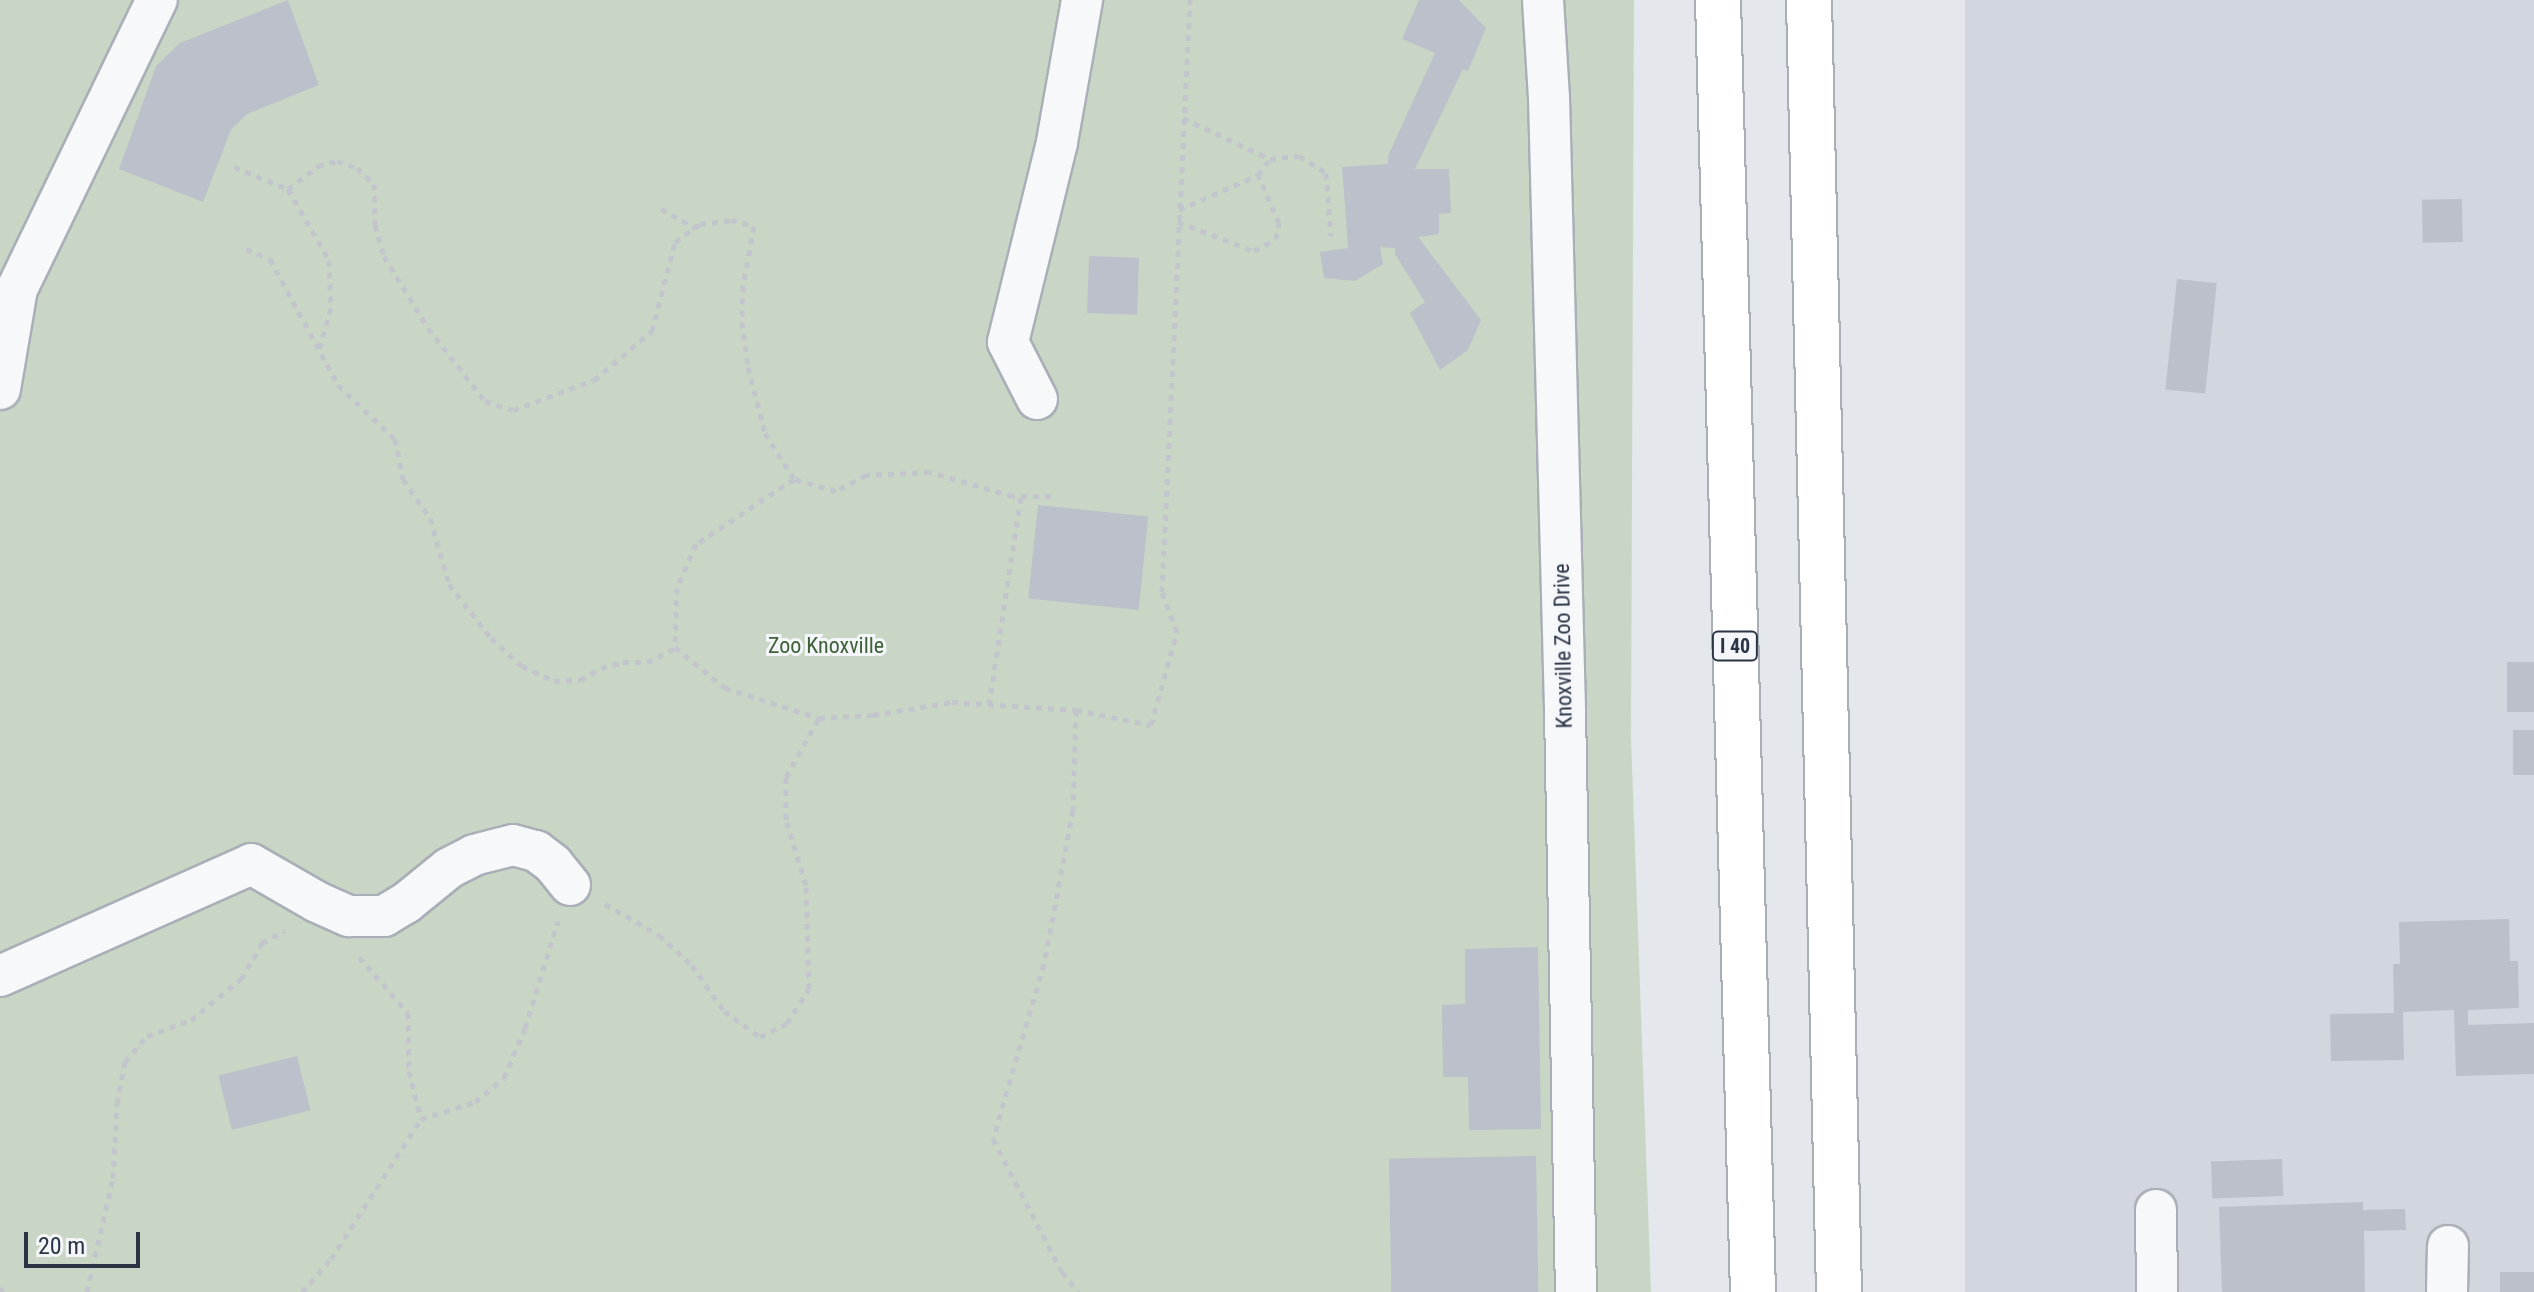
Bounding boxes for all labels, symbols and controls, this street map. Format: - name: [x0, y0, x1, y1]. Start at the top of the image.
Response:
- street label: Knoxville Zoo Drive: [1548, 563, 1578, 729]
- road number: I 40: [1711, 630, 1759, 662]
- park label: Zoo Knoxville: [768, 633, 884, 659]
- scale bar: [28, 1216, 144, 1266]
- text: 20 m: [38, 1232, 85, 1260]

